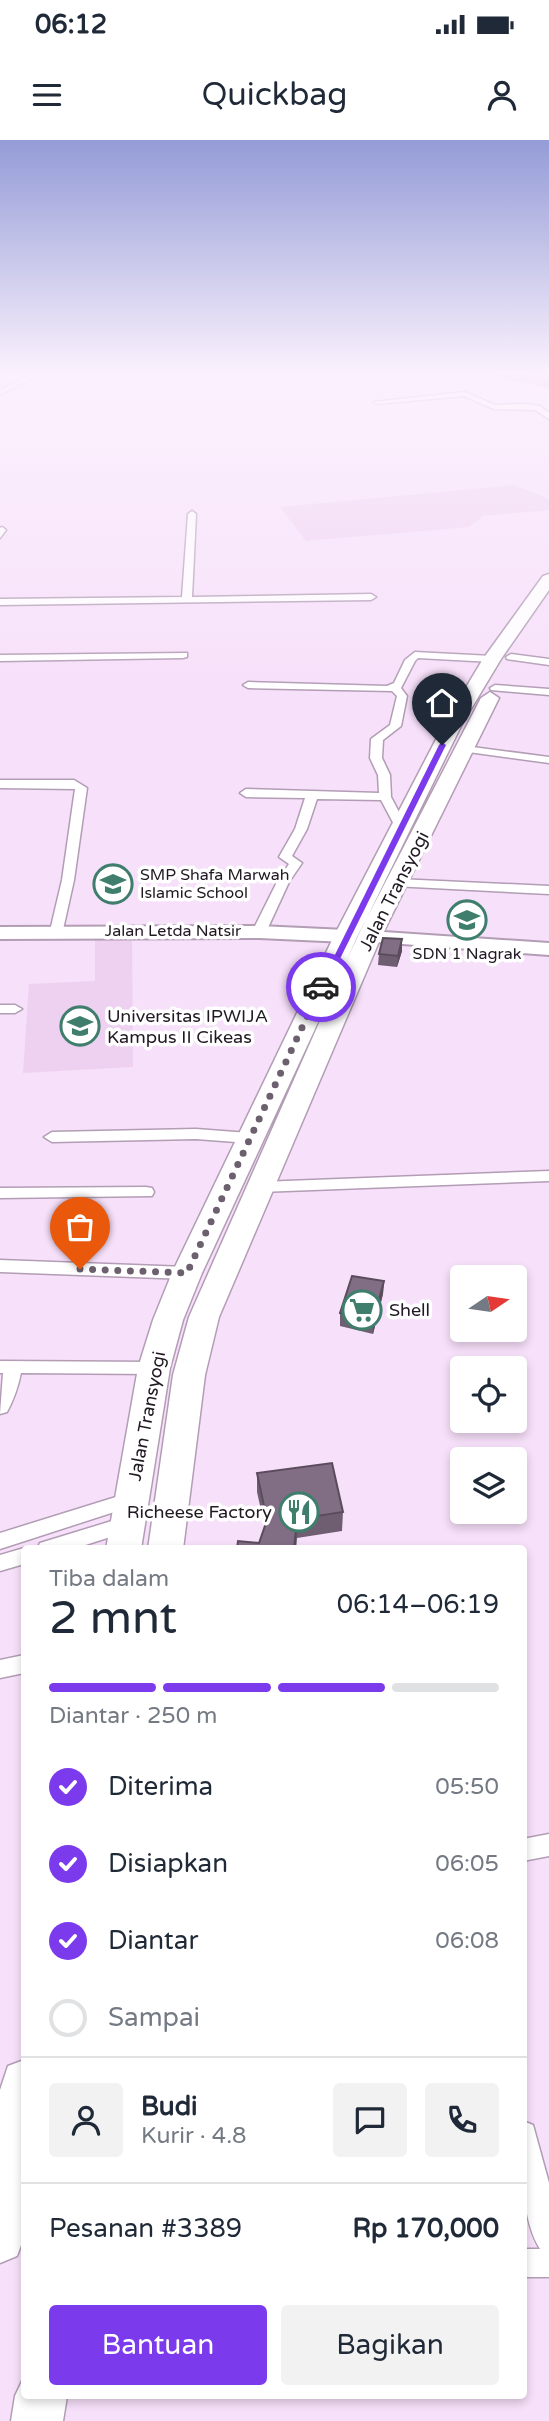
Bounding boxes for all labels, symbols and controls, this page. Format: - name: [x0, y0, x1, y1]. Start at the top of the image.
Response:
- text: 06:12: [35, 9, 107, 40]
- icon: menu: [28, 76, 66, 114]
- text: Quickbag: [201, 76, 348, 114]
- icon: person: [483, 76, 521, 114]
- pin: [412, 673, 472, 745]
- icon: home: [423, 684, 461, 722]
- street label: Jalan Transyogi: [354, 827, 434, 955]
- school or university icon: SMP Shafa Marwah Islamic School: [92, 863, 134, 905]
- place label: SMP Shafa Marwah Islamic School: [140, 865, 289, 903]
- school or university icon: SDN 1 Nagrak: [446, 899, 488, 941]
- street label: Jalan Letda Natsir: [105, 921, 242, 941]
- place label: SDN 1 Nagrak: [413, 944, 522, 964]
- courier: [286, 952, 356, 1022]
- icon: car: [302, 968, 340, 1006]
- school or university icon: Universitas IPWIJA Kampus II Cikeas: [59, 1005, 101, 1047]
- place label: Universitas IPWIJA Kampus II Cikeas: [107, 1005, 268, 1048]
- pin: [50, 1197, 110, 1269]
- icon: bag: [61, 1208, 99, 1246]
- north arrow: [450, 1265, 527, 1342]
- map controls: [450, 1265, 527, 1524]
- supermarket icon: Shell: [341, 1289, 383, 1331]
- place label: Shell: [389, 1299, 430, 1321]
- street label: Jalan Transyogi: [124, 1349, 170, 1483]
- button: locate: [450, 1356, 527, 1433]
- button: layers: [450, 1447, 527, 1524]
- restaurant icon: Richeese Factory: [278, 1491, 320, 1533]
- place label: Richeese Factory: [127, 1501, 272, 1523]
- text: Tiba dalam: [49, 1565, 169, 1593]
- text: 06:14–06:19: [337, 1589, 499, 1620]
- text: 2 mnt: [49, 1591, 177, 1646]
- text: Diantar · 250 m: [49, 1702, 217, 1730]
- icon: check: [49, 1768, 87, 1806]
- text: Diterima: [108, 1771, 213, 1802]
- text: 05:50: [435, 1773, 499, 1801]
- icon: check: [49, 1845, 87, 1883]
- text: Disiapkan: [108, 1848, 228, 1879]
- text: 06:05: [435, 1850, 499, 1878]
- icon: check: [49, 1922, 87, 1960]
- text: Diantar: [108, 1925, 198, 1956]
- text: 06:08: [435, 1927, 499, 1955]
- text: Sampai: [108, 2002, 200, 2033]
- button: person: [49, 2083, 123, 2157]
- button: chat: [333, 2083, 407, 2157]
- button: phone: [425, 2083, 499, 2157]
- text: Budi: [141, 2091, 198, 2122]
- text: Kurir · 4.8: [141, 2122, 246, 2150]
- text: Pesanan #3389: [49, 2213, 242, 2244]
- text: Rp 170,000: [353, 2213, 499, 2244]
- button: Bantuan: [49, 2305, 267, 2385]
- button: Bagikan: [281, 2305, 499, 2385]

